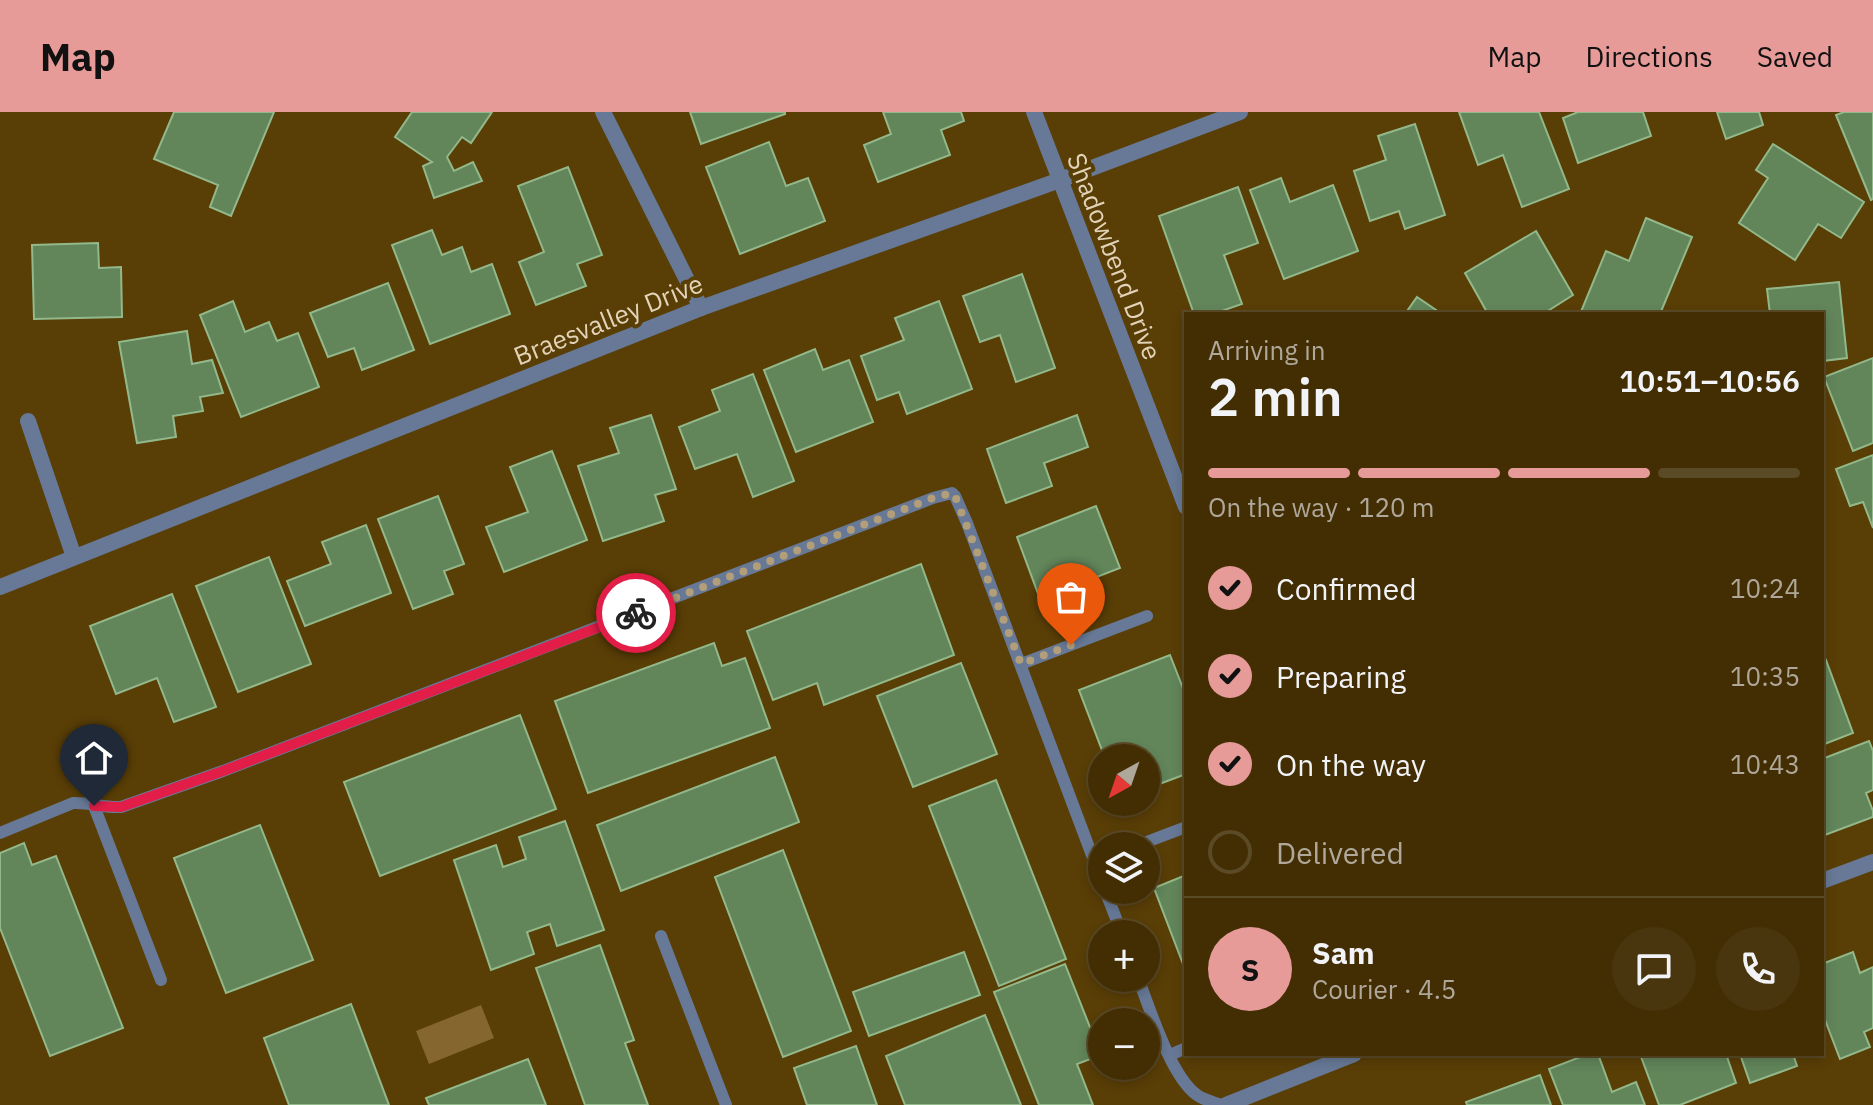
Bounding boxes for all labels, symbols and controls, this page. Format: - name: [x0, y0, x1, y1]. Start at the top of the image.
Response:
- text: Map: [40, 32, 116, 81]
- text: Map: [1487, 38, 1541, 75]
- text: Directions: [1585, 38, 1713, 75]
- text: Saved: [1757, 38, 1833, 75]
- street label: Shadowbend Drive: [1060, 148, 1170, 364]
- street label: Braesvalley Drive: [508, 266, 708, 372]
- text: Arriving in: [1208, 333, 1325, 367]
- text: 10:51–10:56: [1619, 361, 1800, 400]
- text: 2 min: [1208, 363, 1343, 430]
- text: On the way · 120 m: [1208, 490, 1434, 524]
- pin: [1037, 563, 1105, 645]
- icon: check: [1208, 566, 1252, 610]
- text: Confirmed: [1276, 569, 1417, 608]
- text: 10:24: [1730, 571, 1800, 605]
- courier: [596, 573, 676, 653]
- icon: bag: [1049, 575, 1093, 619]
- icon: bike: [614, 591, 658, 635]
- icon: check: [1208, 654, 1252, 698]
- text: Preparing: [1276, 657, 1406, 696]
- text: 10:35: [1730, 659, 1800, 693]
- pin: [60, 724, 128, 806]
- icon: home: [72, 736, 116, 780]
- icon: check: [1208, 742, 1252, 786]
- north arrow: [1088, 744, 1160, 816]
- map controls: [1088, 744, 1160, 1080]
- text: On the way: [1276, 745, 1426, 784]
- text: 10:43: [1730, 747, 1800, 781]
- button: layers: [1088, 832, 1160, 904]
- text: Delivered: [1276, 833, 1404, 872]
- button: +: [1088, 920, 1160, 992]
- button: chat: [1612, 927, 1696, 1011]
- button: phone: [1716, 927, 1800, 1011]
- text: Sam: [1312, 933, 1375, 972]
- text: S: [1241, 950, 1259, 989]
- text: Courier · 4.5: [1312, 972, 1456, 1006]
- button: −: [1088, 1008, 1160, 1080]

